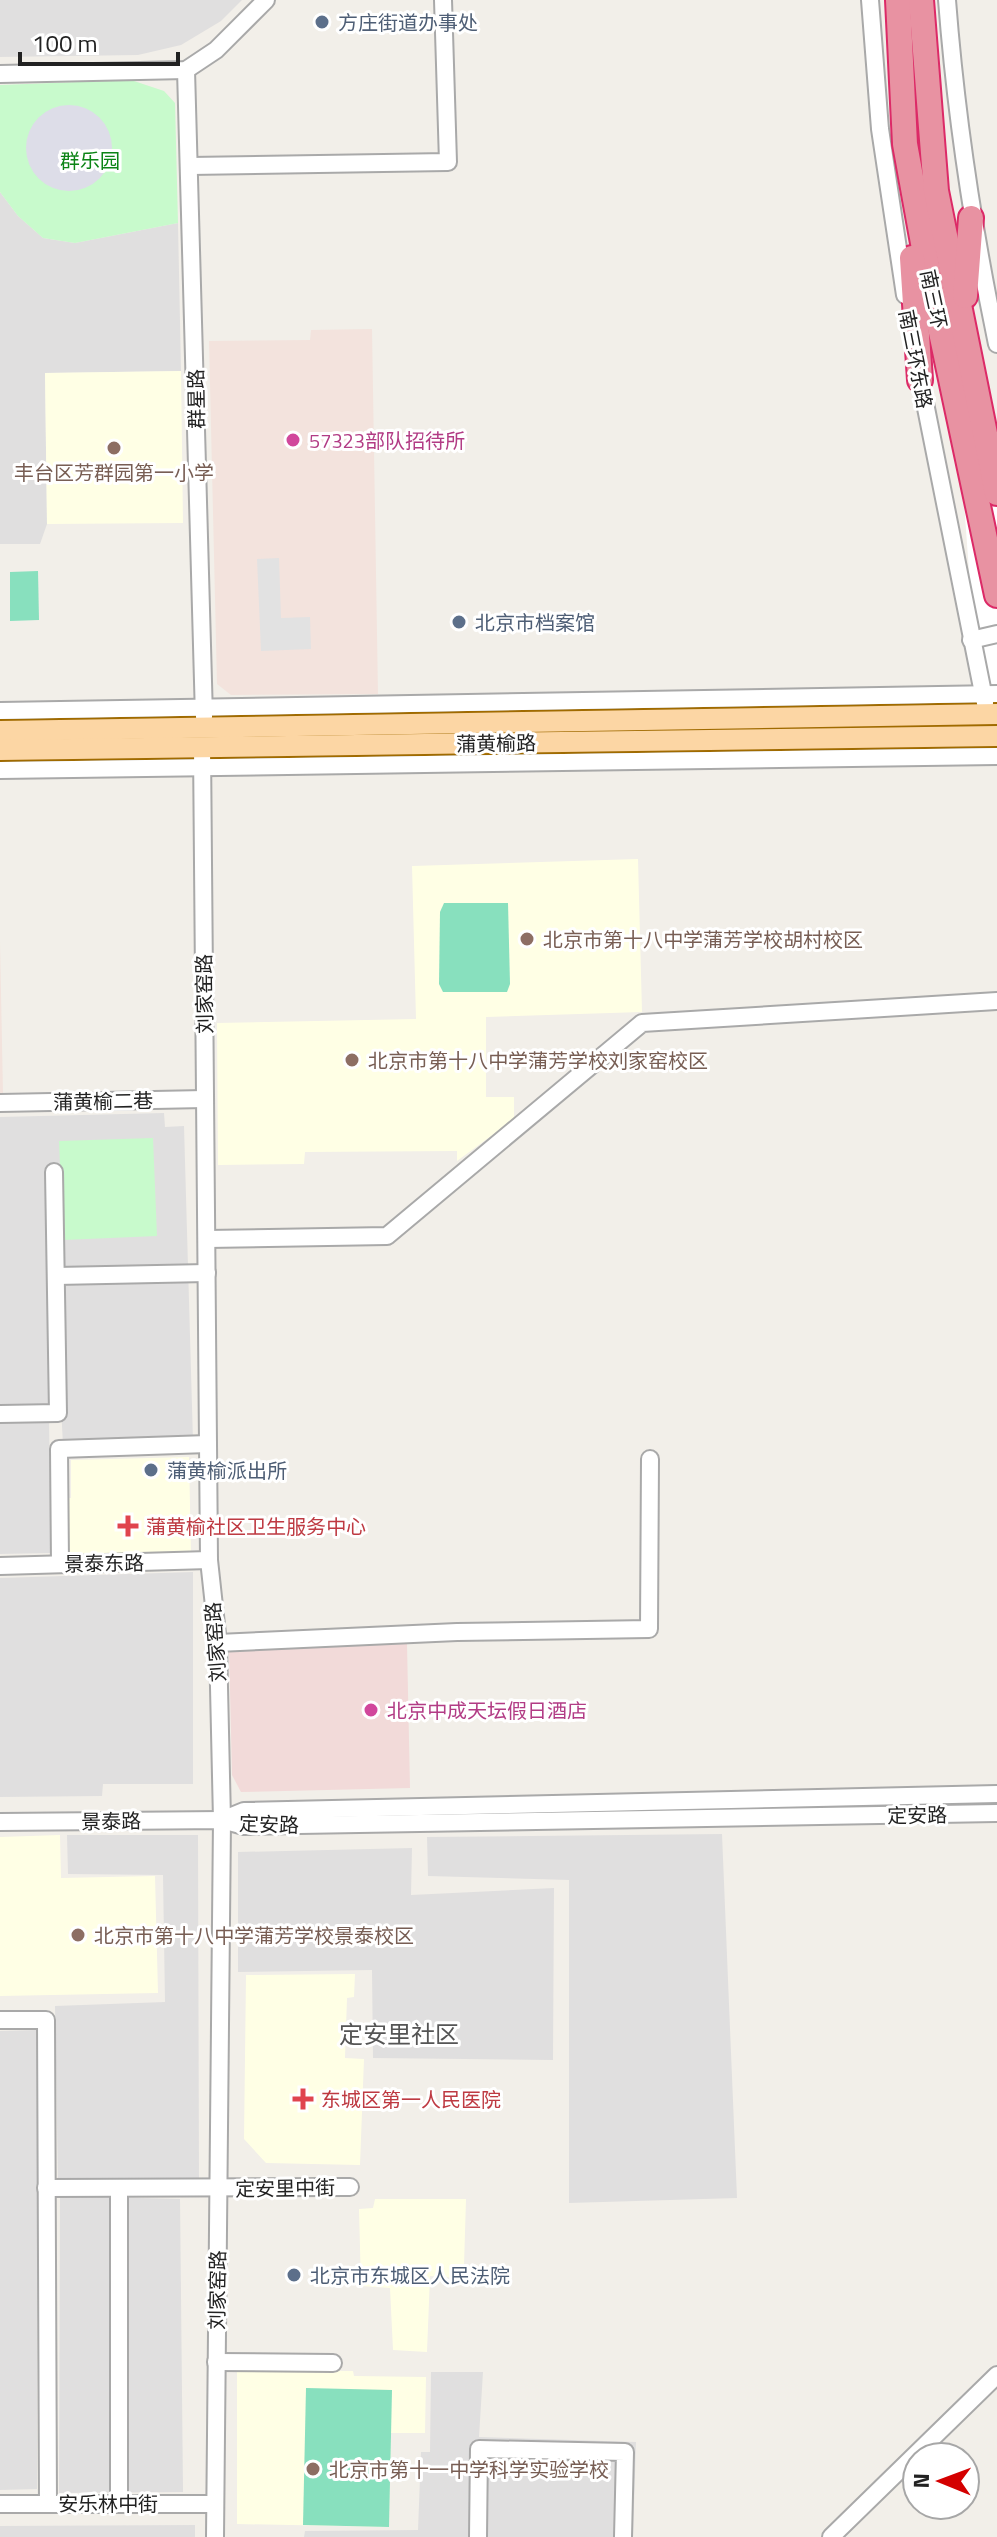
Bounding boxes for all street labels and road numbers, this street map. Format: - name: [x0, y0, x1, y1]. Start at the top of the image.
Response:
- street label: 南三环: [913, 266, 955, 332]
- street label: 南三环东路: [891, 307, 941, 411]
- street label: 群星路: [180, 369, 212, 429]
- street label: 蒲黄榆路: [456, 727, 536, 759]
- street label: 刘家窑路: [188, 954, 220, 1034]
- street label: 蒲黄榆二巷: [53, 1085, 153, 1117]
- street label: 景泰东路: [64, 1547, 144, 1579]
- street label: 刘家窑路: [197, 1601, 233, 1683]
- street label: 定安路: [887, 1799, 947, 1831]
- street label: 景泰路: [81, 1805, 141, 1837]
- street label: 定安路: [238, 1807, 300, 1841]
- street label: 定安里中街: [235, 2172, 335, 2204]
- street label: 刘家窑路: [201, 2250, 233, 2330]
- street label: 安乐林中街: [58, 2488, 158, 2519]

